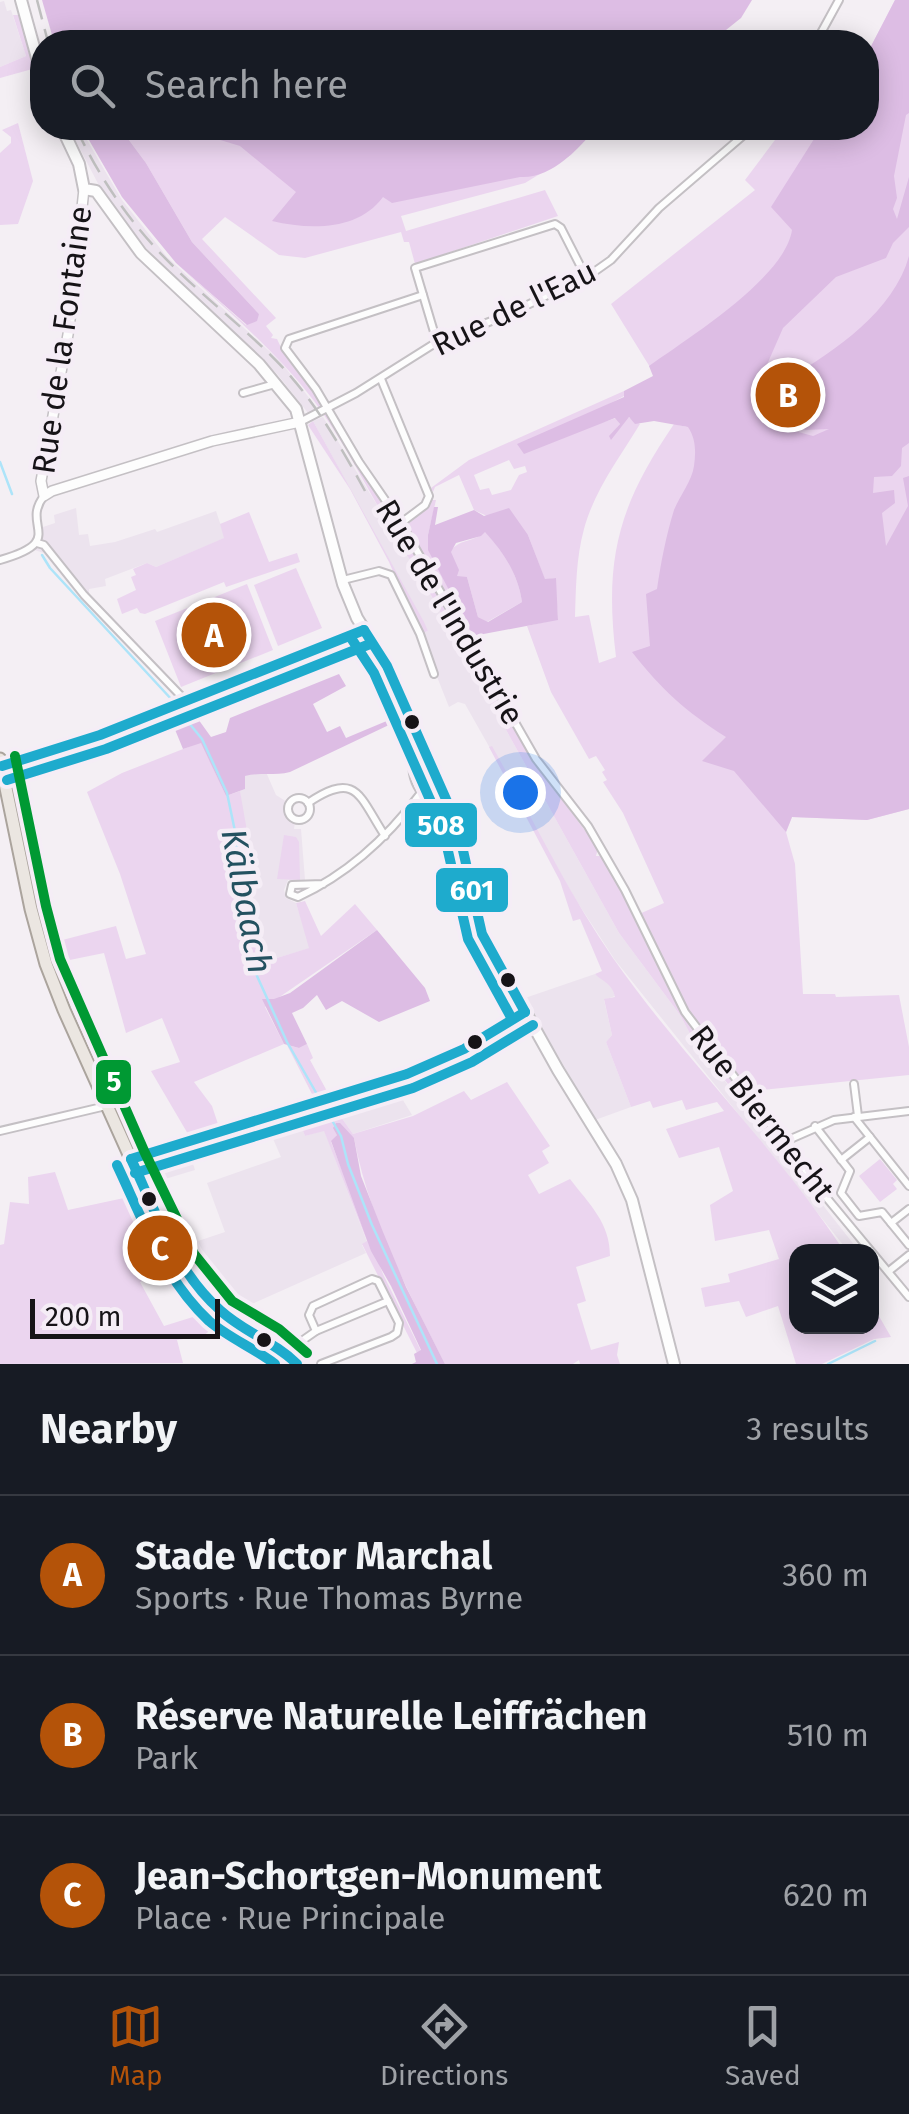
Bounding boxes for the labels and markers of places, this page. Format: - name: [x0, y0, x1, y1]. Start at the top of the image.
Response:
- pin: B: [756, 358, 820, 432]
- pin: A: [182, 598, 246, 672]
- unlabelled marker: [402, 712, 422, 732]
- unlabelled marker: [498, 970, 518, 990]
- unlabelled marker: [465, 1032, 485, 1052]
- unlabelled marker: [139, 1189, 159, 1209]
- pin: C: [128, 1210, 192, 1286]
- unlabelled marker: [254, 1330, 274, 1350]

